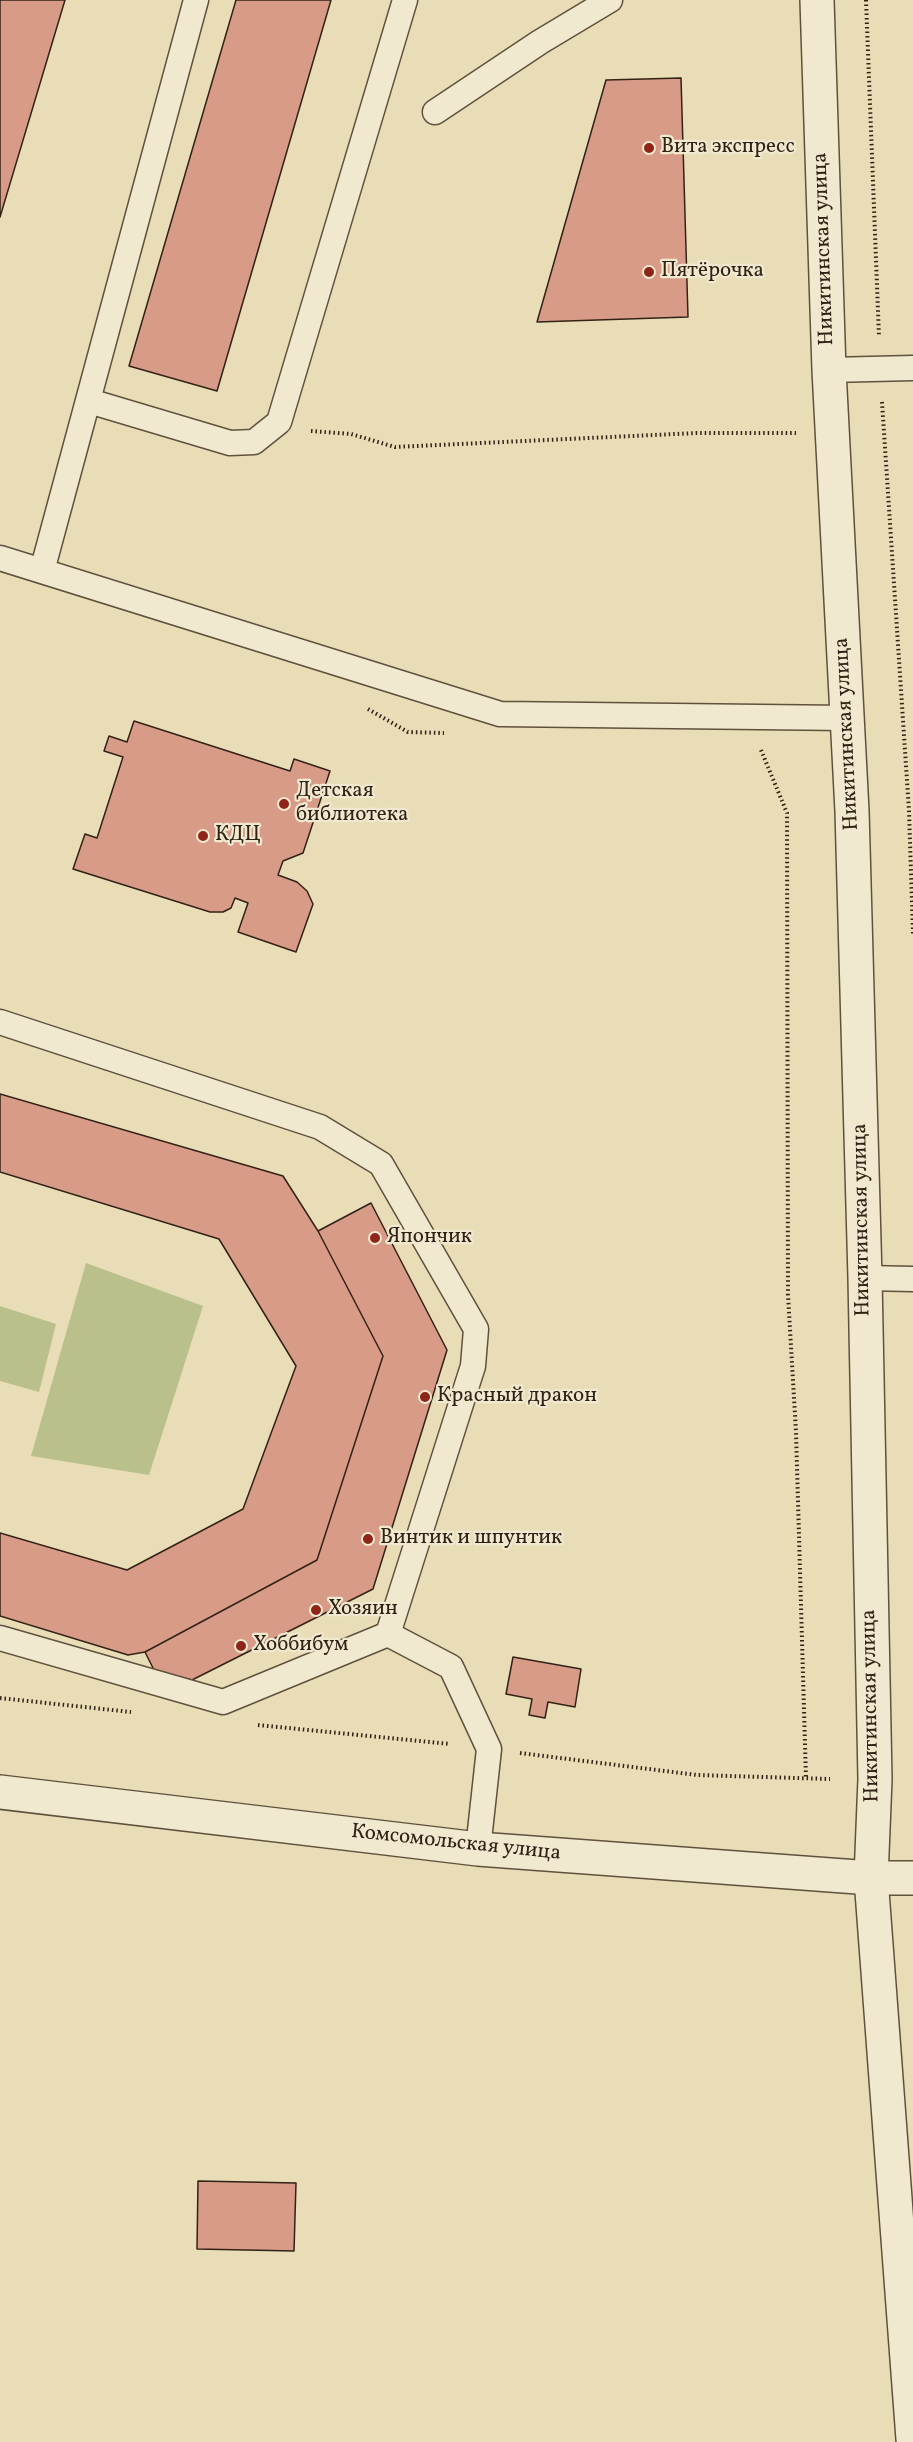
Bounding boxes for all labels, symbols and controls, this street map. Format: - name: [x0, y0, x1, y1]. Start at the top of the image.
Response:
- place label: Вита экспресс: [661, 135, 795, 161]
- marker: Вита экспресс: [642, 141, 656, 155]
- street label: Никитинская улица: [809, 152, 841, 346]
- place label: Пятёрочка: [661, 259, 764, 285]
- marker: Пятёрочка: [642, 265, 656, 279]
- street label: Никитинская улица: [830, 637, 866, 831]
- place label: Детская библиотека: [296, 779, 408, 829]
- marker: Детская библиотека: [277, 797, 291, 811]
- place label: КДЦ: [215, 823, 261, 849]
- marker: КДЦ: [196, 829, 210, 843]
- street label: Никитинская улица: [849, 1123, 877, 1317]
- place label: Япончик: [387, 1225, 472, 1251]
- marker: Япончик: [368, 1231, 382, 1245]
- place label: Красный дракон: [437, 1384, 597, 1410]
- marker: Красный дракон: [418, 1390, 432, 1404]
- place label: Винтик и шпунтик: [380, 1526, 562, 1552]
- marker: Винтик и шпунтик: [361, 1532, 375, 1546]
- place label: Хозяин: [328, 1597, 398, 1623]
- marker: Хозяин: [309, 1603, 323, 1617]
- street label: Никитинская улица: [858, 1609, 886, 1803]
- place label: Хоббибум: [253, 1633, 348, 1659]
- marker: Хоббибум: [234, 1639, 248, 1653]
- street label: Комсомольская улица: [350, 1820, 562, 1868]

